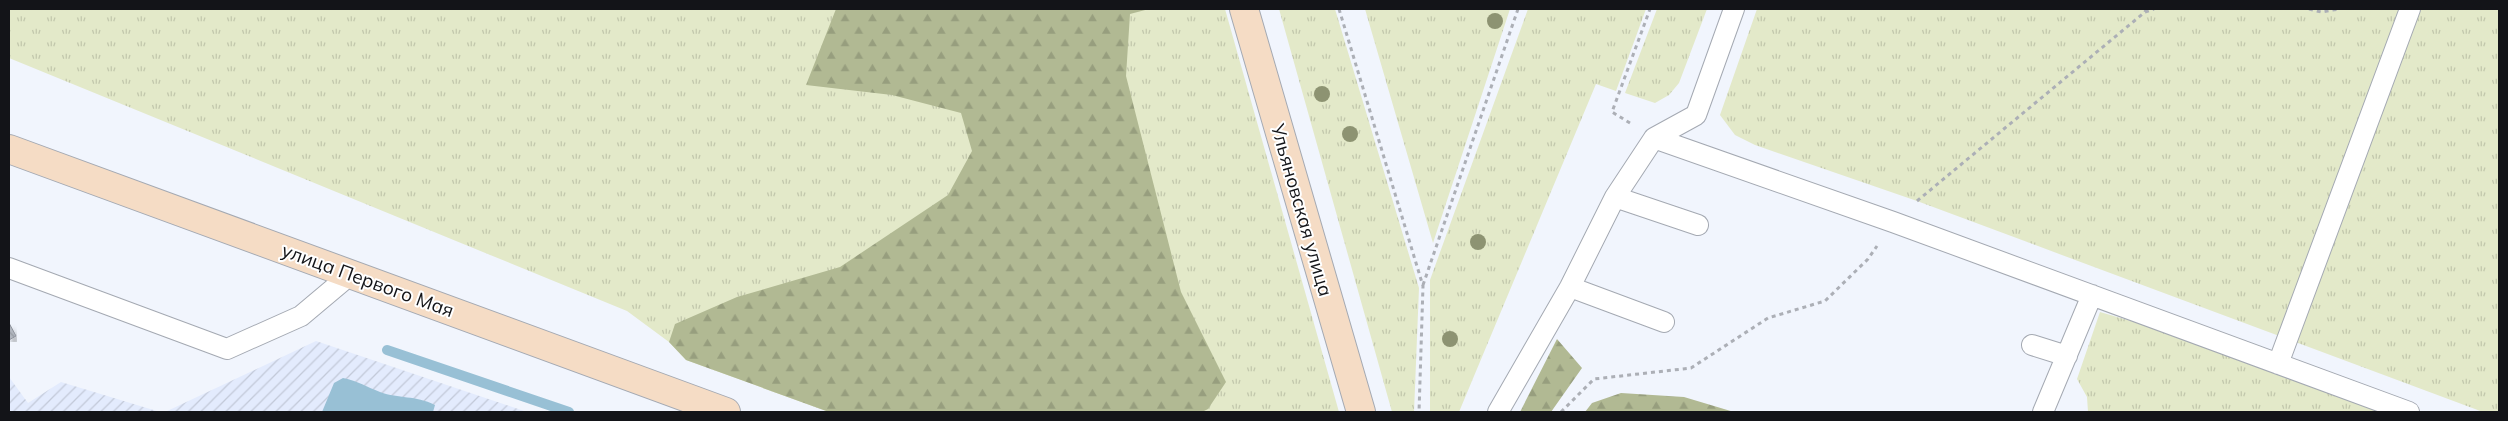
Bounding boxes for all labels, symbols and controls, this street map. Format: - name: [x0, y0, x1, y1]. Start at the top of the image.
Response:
- street label: Ульяновская улица: [1266, 120, 1338, 299]
- street label: улица Первого Мая: [279, 238, 457, 322]

